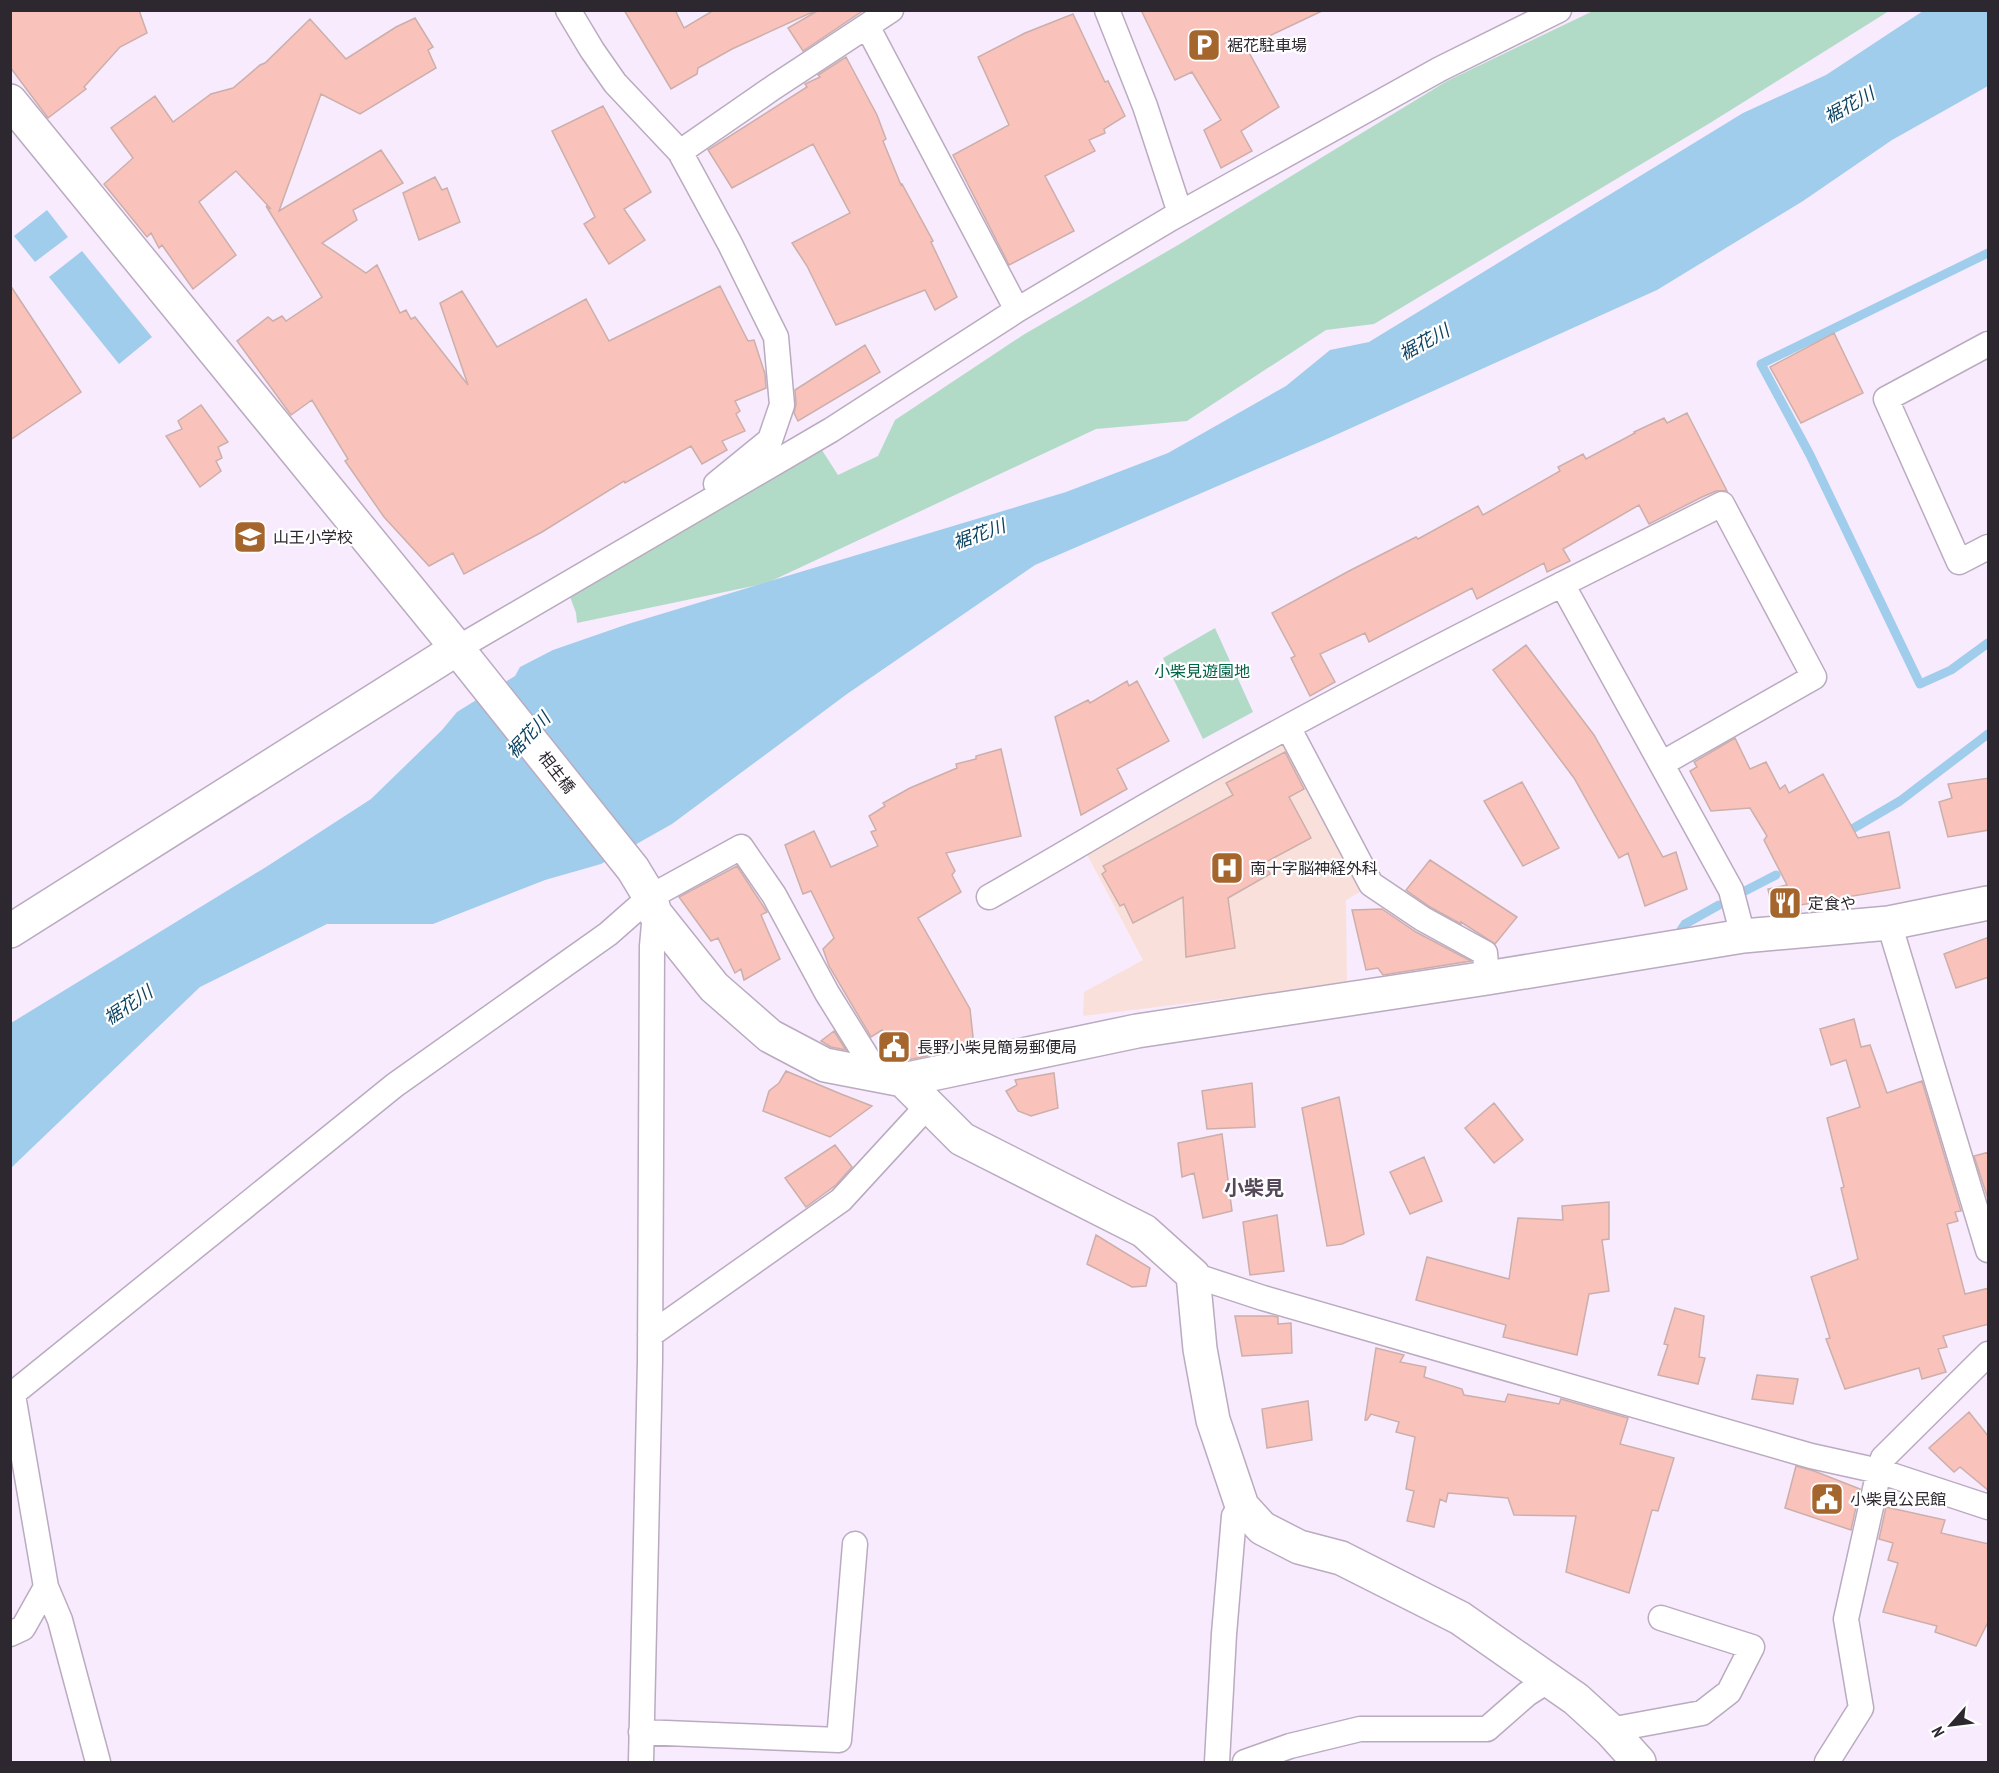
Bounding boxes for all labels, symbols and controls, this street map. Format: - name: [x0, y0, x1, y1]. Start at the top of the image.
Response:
- parking icon: 裾花駐車場: [1186, 27, 1222, 63]
- place label: 裾花駐車場: [1227, 35, 1307, 55]
- water label: 裾花川: [1820, 81, 1880, 128]
- water label: 裾花川: [1395, 318, 1455, 365]
- water label: 裾花川: [950, 513, 1010, 554]
- school or university icon: 山王小学校: [232, 519, 268, 555]
- place label: 山王小学校: [273, 527, 353, 547]
- park label: 小柴見遊園地: [1154, 661, 1250, 681]
- water label: 裾花川: [501, 706, 556, 763]
- street label: 相生橋: [534, 747, 580, 797]
- hospital icon: 南十字脳神経外科: [1209, 850, 1245, 886]
- place label: 南十字脳神経外科: [1250, 858, 1378, 878]
- restaurant icon: 定食や: [1767, 885, 1803, 921]
- place label: 定食や: [1808, 893, 1856, 913]
- water label: 裾花川: [99, 979, 158, 1030]
- public building icon: 長野小柴見簡易郵便局: [876, 1029, 912, 1065]
- place label: 長野小柴見簡易郵便局: [917, 1037, 1077, 1057]
- district label: 小柴見: [1224, 1175, 1284, 1201]
- public building icon: 小柴見公民館: [1809, 1481, 1845, 1517]
- place label: 小柴見公民館: [1850, 1489, 1946, 1509]
- north arrow: [1921, 1695, 1981, 1755]
- text: N: [1927, 1724, 1949, 1741]

